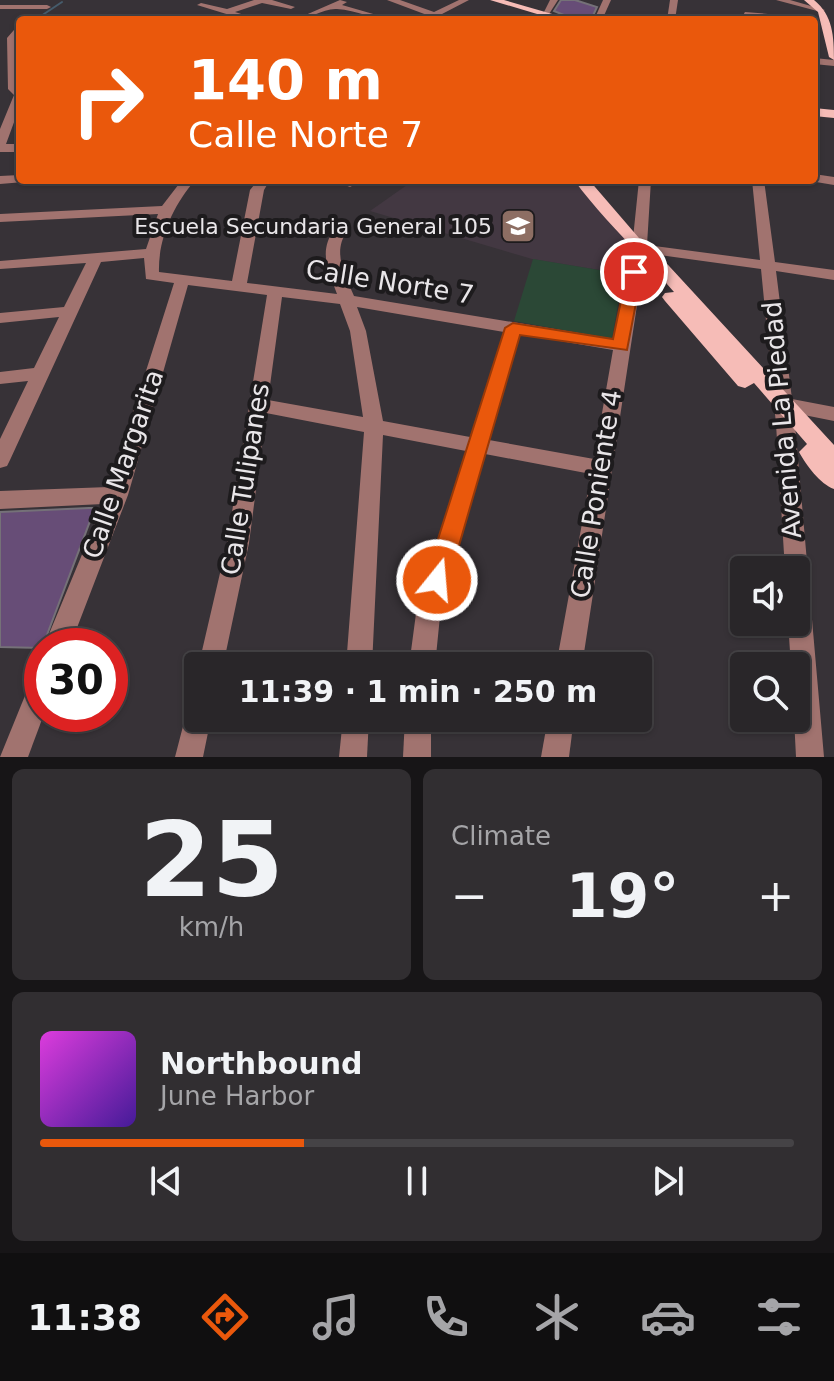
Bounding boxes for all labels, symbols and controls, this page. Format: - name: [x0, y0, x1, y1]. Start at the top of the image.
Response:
- text: 140 m: [188, 47, 383, 112]
- icon: right: [56, 48, 160, 152]
- text: Calle Norte 7: [188, 114, 423, 155]
- school or university icon: Escuela Secundaria General 105: [499, 207, 537, 245]
- place label: Escuela Secundaria General 105: [134, 214, 492, 239]
- pin: [600, 238, 668, 306]
- icon: arrive: [612, 250, 656, 294]
- street label: Calle Norte 7: [304, 254, 476, 310]
- street label: Avenida La Piedad: [757, 300, 807, 540]
- street label: Calle Margarita: [77, 366, 169, 562]
- street label: Calle Tulipanes: [215, 381, 275, 577]
- street label: Calle Poniente 4: [565, 388, 627, 600]
- position arrow: [395, 538, 479, 622]
- map controls: [730, 556, 810, 732]
- button: sound: [730, 556, 810, 636]
- speed limit sign: 30: [24, 628, 128, 732]
- button: search: [730, 652, 810, 732]
- text: 11:39 · 1 min · 250 m: [239, 674, 597, 709]
- text: 25: [139, 799, 284, 921]
- text: Climate: [451, 821, 551, 851]
- text: 19°: [566, 861, 679, 931]
- text: −: [451, 870, 488, 921]
- text: +: [757, 870, 794, 921]
- text: km/h: [179, 912, 244, 942]
- text: Northbound: [160, 1046, 363, 1081]
- text: June Harbor: [160, 1081, 314, 1111]
- icon: previous: [144, 1159, 188, 1203]
- icon: pause: [395, 1159, 439, 1203]
- icon: next: [646, 1159, 690, 1203]
- icon: directions: [197, 1289, 253, 1345]
- icon: music: [308, 1289, 364, 1345]
- icon: phone: [418, 1289, 474, 1345]
- icon: climate: [529, 1289, 585, 1345]
- icon: car: [640, 1289, 696, 1345]
- icon: filters: [751, 1289, 807, 1345]
- text: 11:38: [27, 1297, 142, 1338]

